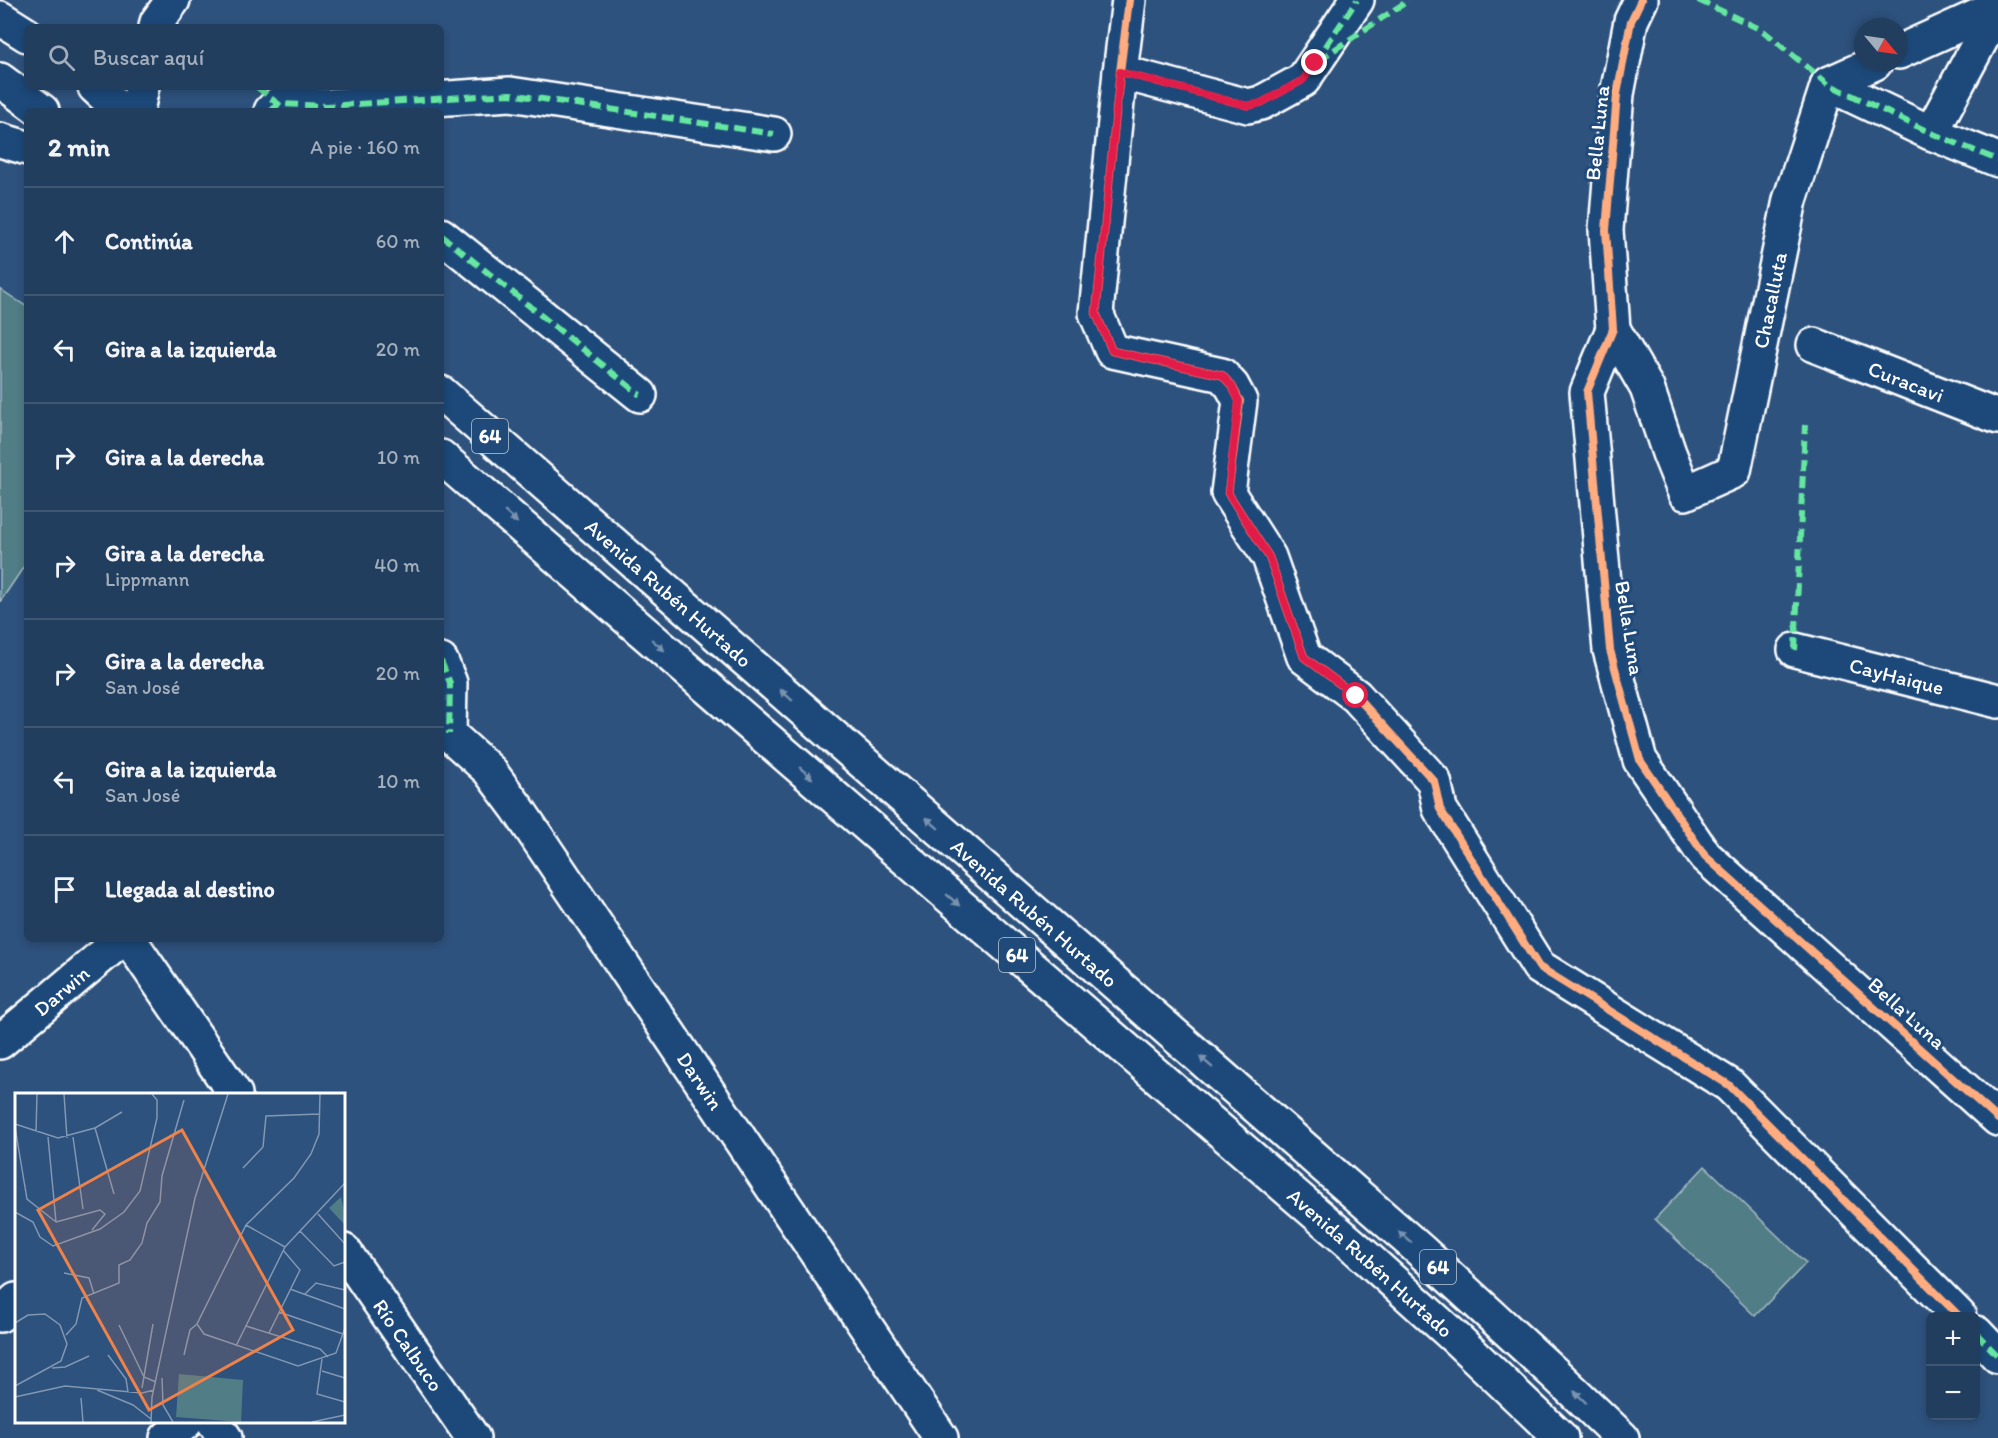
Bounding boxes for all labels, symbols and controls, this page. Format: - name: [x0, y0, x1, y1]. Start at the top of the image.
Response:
- north arrow: [1854, 18, 1908, 72]
- search box: [24, 24, 444, 90]
- icon: search: [45, 41, 78, 74]
- text: Buscar aquí: [93, 44, 204, 71]
- route end: [1301, 49, 1327, 75]
- street label: Bella Luna: [1580, 84, 1614, 182]
- text: 2 min: [48, 131, 110, 163]
- text: A pie · 160 m: [310, 135, 420, 159]
- icon: ahead: [48, 225, 81, 258]
- text: Continúa: [105, 228, 193, 255]
- text: 60 m: [376, 229, 420, 253]
- street label: Chacalluta: [1747, 250, 1791, 351]
- icon: left: [48, 333, 81, 366]
- text: Gira a la izquierda: [105, 336, 276, 363]
- text: 20 m: [376, 337, 420, 361]
- street label: Curacavi: [1865, 355, 1948, 407]
- road number: 64: [472, 419, 508, 453]
- icon: right: [48, 441, 81, 474]
- text: Gira a la derecha: [105, 444, 264, 471]
- text: 10 m: [377, 445, 420, 469]
- one-way arrow: [503, 510, 518, 523]
- street label: Avenida Rubén Hurtado: [581, 513, 757, 672]
- text: Gira a la derecha: [105, 540, 264, 567]
- icon: right: [48, 549, 81, 582]
- text: 40 m: [374, 553, 420, 577]
- text: Lippmann: [105, 567, 189, 591]
- street label: Bella Luna: [1610, 579, 1650, 677]
- one-way arrow: [650, 638, 665, 651]
- text: Gira a la derecha: [105, 648, 264, 675]
- street label: CayHaique: [1847, 652, 1947, 699]
- icon: right: [48, 657, 81, 690]
- text: 20 m: [376, 661, 420, 685]
- text: San José: [105, 675, 180, 699]
- route start: [1342, 682, 1368, 708]
- one-way arrow: [779, 689, 794, 702]
- text: Gira a la izquierda: [105, 756, 276, 783]
- icon: left: [48, 765, 81, 798]
- one-way arrow: [798, 766, 814, 779]
- text: 10 m: [377, 769, 420, 793]
- text: San José: [105, 783, 180, 807]
- one-way arrow: [925, 816, 940, 830]
- street label: Avenida Rubén Hurtado: [946, 833, 1123, 992]
- icon: arrive: [48, 873, 81, 906]
- text: Llegada al destino: [105, 876, 275, 903]
- one-way arrow: [945, 893, 960, 906]
- road number: 64: [999, 938, 1035, 972]
- street label: Darwin: [28, 960, 94, 1021]
- street label: Bella Luna: [1863, 972, 1951, 1054]
- street label: Darwin: [672, 1047, 729, 1115]
- one-way arrow: [1198, 1056, 1213, 1069]
- inset map: [15, 1093, 345, 1423]
- street label: Avenida Rubén Hurtado: [1283, 1182, 1459, 1342]
- one-way arrow: [1398, 1231, 1413, 1244]
- road number: 64: [1420, 1250, 1456, 1284]
- street label: Río Calbuco: [368, 1294, 449, 1396]
- map controls: [1926, 1312, 1980, 1420]
- button: +: [1926, 1312, 1980, 1366]
- button: −: [1926, 1366, 1980, 1420]
- one-way arrow: [1572, 1390, 1587, 1404]

